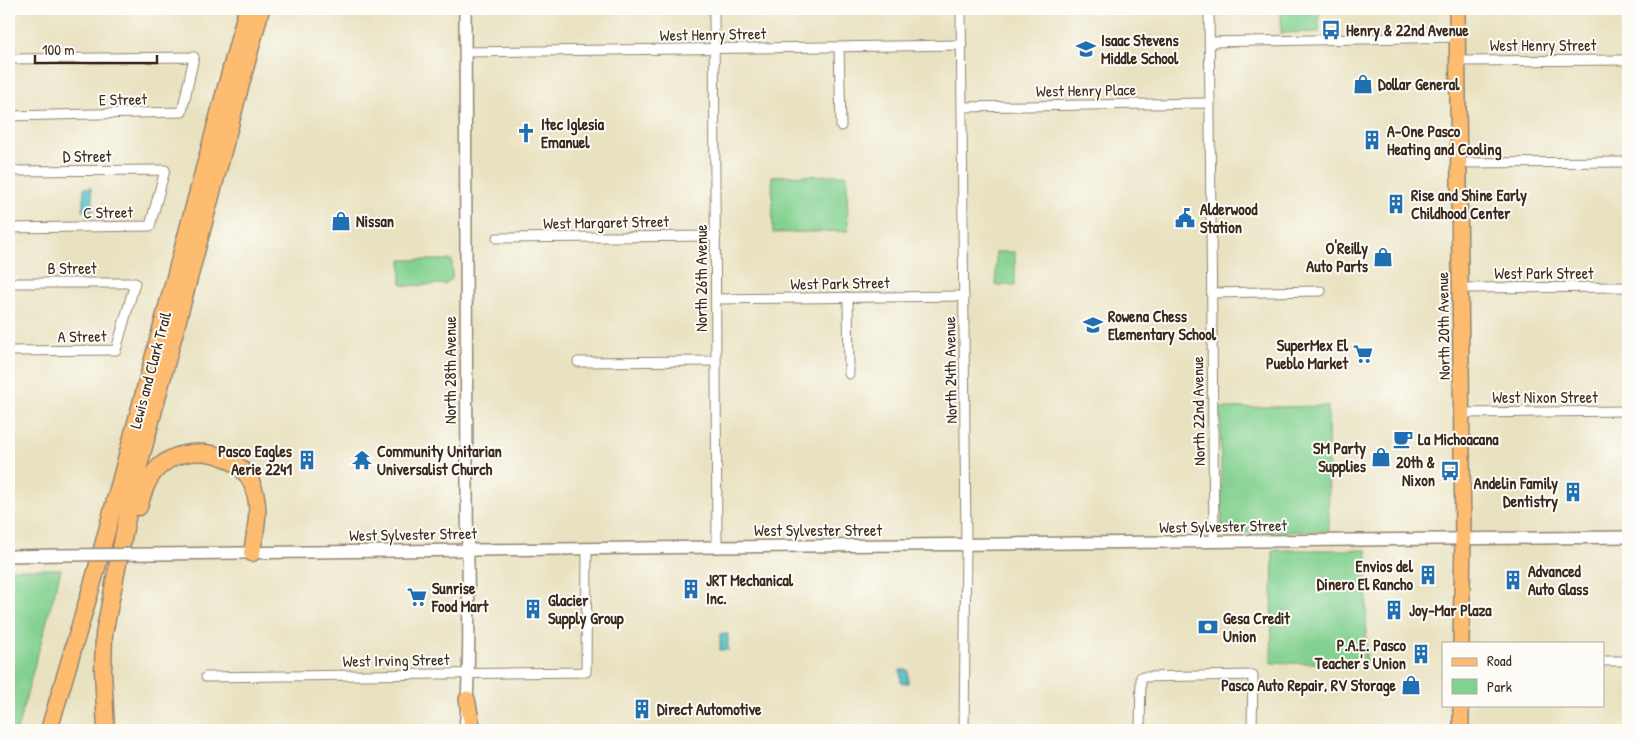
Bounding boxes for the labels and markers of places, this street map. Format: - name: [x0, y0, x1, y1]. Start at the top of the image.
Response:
- bus stop icon: Henry & 22nd Avenue: [1320, 19, 1342, 41]
- place label: Henry & 22nd Avenue: [1346, 19, 1469, 42]
- place label: Isaac Stevens Middle School: [1101, 29, 1180, 69]
- school or university icon: Isaac Stevens Middle School: [1075, 38, 1097, 60]
- shop icon: Dollar General: [1352, 73, 1374, 95]
- place label: Dollar General: [1378, 73, 1460, 95]
- place label: Itec Iglesia Emanuel: [541, 113, 605, 153]
- place label: A-One Pasco Heating and Cooling: [1387, 120, 1502, 161]
- church icon: Itec Iglesia Emanuel: [515, 122, 537, 144]
- building icon: A-One Pasco Heating and Cooling: [1361, 129, 1383, 151]
- place label: Rise and Shine Early Childhood Center: [1411, 184, 1527, 224]
- building icon: Rise and Shine Early Childhood Center: [1385, 193, 1407, 215]
- place label: Alderwood Station: [1200, 198, 1258, 238]
- public building icon: Alderwood Station: [1174, 207, 1196, 229]
- shop icon: Nissan: [330, 210, 352, 232]
- place label: Nissan: [356, 210, 394, 232]
- place label: O'Reilly Auto Parts: [1306, 237, 1369, 277]
- shop icon: O'Reilly Auto Parts: [1372, 246, 1394, 268]
- place label: Rowena Chess Elementary School: [1108, 305, 1217, 346]
- school or university icon: Rowena Chess Elementary School: [1082, 314, 1104, 336]
- place label: SuperMex El Pueblo Market: [1266, 334, 1349, 374]
- supermarket icon: SuperMex El Pueblo Market: [1352, 343, 1374, 365]
- cafe icon: La Michoacana: [1392, 428, 1414, 450]
- place label: La Michoacana: [1418, 428, 1499, 450]
- place label: SM Party Supplies: [1313, 437, 1367, 478]
- place label: Pasco Eagles Aerie 2241: [218, 440, 293, 480]
- place label: Community Unitarian Universalist Church: [377, 440, 502, 480]
- shop icon: SM Party Supplies: [1370, 446, 1392, 468]
- building icon: Pasco Eagles Aerie 2241: [296, 449, 318, 471]
- temple icon: Community Unitarian Universalist Church: [351, 449, 373, 471]
- place label: 20th & Nixon: [1396, 451, 1436, 491]
- bus stop icon: 20th & Nixon: [1439, 460, 1461, 482]
- place label: Andelin Family Dentistry: [1474, 472, 1558, 513]
- building icon: Andelin Family Dentistry: [1562, 481, 1584, 503]
- place label: Envios del Dinero El Rancho: [1317, 555, 1414, 595]
- place label: Advanced Auto Glass: [1528, 560, 1589, 600]
- building icon: Envios del Dinero El Rancho: [1417, 564, 1439, 586]
- place label: JRT Mechanical Inc.: [706, 569, 794, 609]
- building icon: Advanced Auto Glass: [1502, 569, 1524, 591]
- place label: Sunrise Food Mart: [431, 577, 489, 617]
- building icon: JRT Mechanical Inc.: [680, 578, 702, 600]
- supermarket icon: Sunrise Food Mart: [406, 586, 428, 608]
- place label: Glacier Supply Group: [548, 589, 624, 630]
- building icon: Glacier Supply Group: [522, 598, 544, 620]
- building icon: Joy-Mar Plaza: [1383, 599, 1405, 621]
- place label: Joy-Mar Plaza: [1409, 599, 1492, 622]
- place label: Gesa Credit Union: [1223, 607, 1290, 647]
- bank icon: Gesa Credit Union: [1197, 616, 1219, 638]
- place label: P.A.E. Pasco Teacher's Union: [1314, 634, 1407, 674]
- building icon: P.A.E. Pasco Teacher's Union: [1410, 643, 1432, 665]
- place label: Pasco Auto Repair, RV Storage: [1221, 674, 1397, 697]
- shop icon: Pasco Auto Repair, RV Storage: [1400, 674, 1422, 696]
- building icon: Direct Automotive: [631, 698, 653, 720]
- place label: Direct Automotive: [657, 698, 762, 720]

